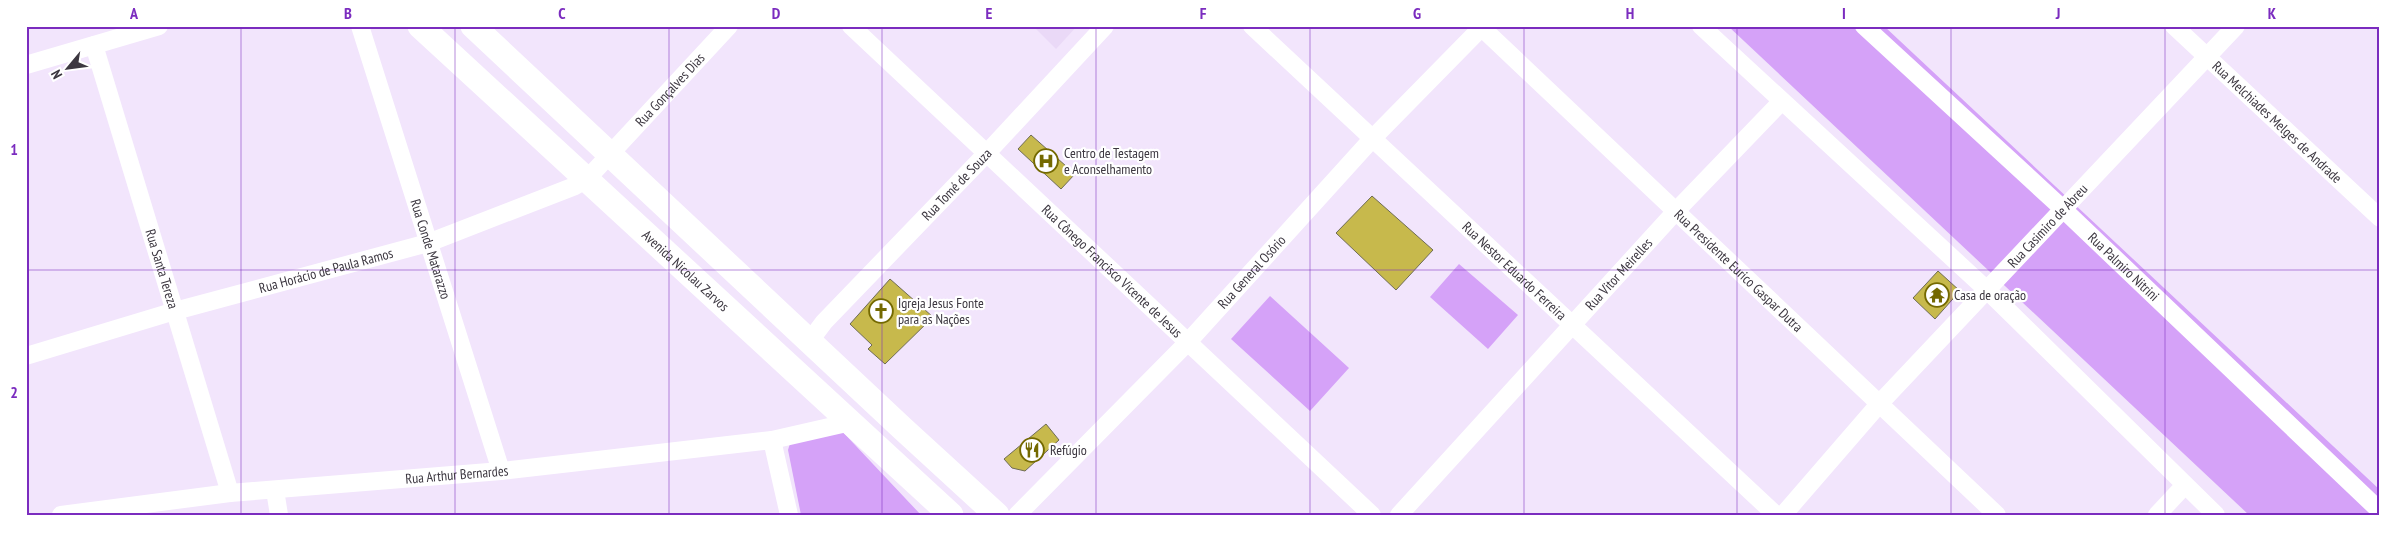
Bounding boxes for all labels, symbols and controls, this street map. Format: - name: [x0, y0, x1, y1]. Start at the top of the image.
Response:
- text: A: [129, 3, 139, 23]
- text: B: [344, 3, 352, 23]
- text: C: [558, 3, 566, 23]
- text: D: [772, 3, 781, 23]
- text: E: [986, 3, 993, 23]
- text: F: [1200, 3, 1207, 23]
- text: G: [1413, 3, 1421, 23]
- text: H: [1626, 3, 1634, 23]
- text: I: [1842, 3, 1846, 23]
- text: J: [2055, 3, 2060, 23]
- text: K: [2268, 3, 2277, 23]
- north arrow: [42, 42, 92, 92]
- street label: Rua Gonçalves Dias: [631, 49, 709, 130]
- street label: Rua Melchiades Melges de Andrade: [2208, 57, 2346, 187]
- text: N: [47, 67, 66, 82]
- text: 1: [10, 139, 18, 159]
- place label: Centro de Testagem e Aconselhamento: [1064, 144, 1159, 178]
- street label: Rua Tomé de Souza: [918, 145, 996, 224]
- hospital icon: Centro de Testagem e Aconselhamento: [1033, 148, 1059, 174]
- street label: Rua Casimiro de Abreu: [2003, 180, 2091, 271]
- street label: Rua Conde Matarazzo: [406, 197, 455, 301]
- street label: Rua Cônego Francisco Vicente de Jesus: [1038, 201, 1186, 342]
- street label: Rua Presidente Eurico Gaspar Dutra: [1671, 205, 1807, 336]
- street label: Rua Nestor Eduardo Ferreira: [1458, 218, 1570, 324]
- street label: Avenida Nicolau Zarvos: [638, 226, 733, 315]
- street label: Rua Santa Tereza: [141, 227, 182, 311]
- street label: Rua Palmiro Nitrini: [2084, 229, 2163, 305]
- street label: Rua General Osório: [1214, 231, 1290, 312]
- street label: Rua Vitor Meirelles: [1581, 234, 1656, 314]
- street label: Rua Horácio de Paula Ramos: [257, 244, 395, 297]
- temple icon: Casa de oração: [1924, 282, 1950, 308]
- place label: Casa de oração: [1954, 286, 2026, 304]
- place label: Igreja Jesus Fonte para as Nações: [898, 294, 984, 328]
- church icon: Igreja Jesus Fonte para as Nações: [868, 298, 894, 324]
- text: 2: [10, 382, 18, 402]
- restaurant icon: Refúgio: [1019, 437, 1045, 463]
- place label: Refúgio: [1050, 441, 1087, 459]
- street label: Rua Arthur Bernardes: [405, 461, 510, 488]

